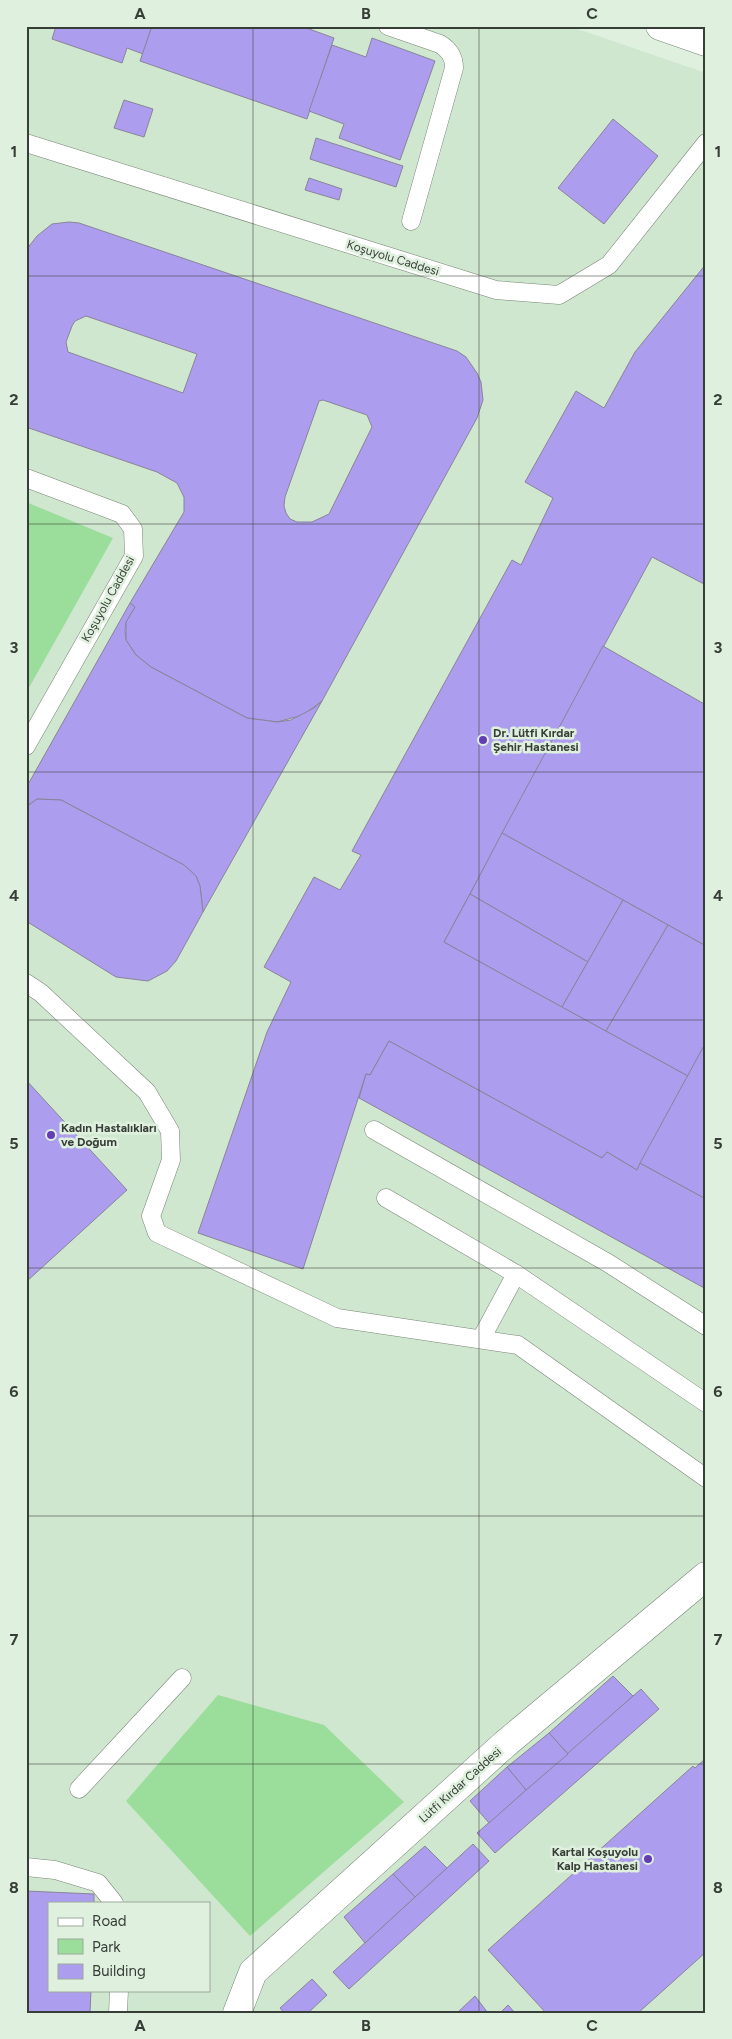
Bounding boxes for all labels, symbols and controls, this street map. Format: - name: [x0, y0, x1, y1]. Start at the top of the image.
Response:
- text: A: [134, 4, 146, 23]
- text: B: [361, 4, 371, 23]
- text: C: [586, 4, 598, 23]
- text: 1: [11, 142, 17, 161]
- text: 1: [715, 142, 721, 161]
- street label: Koşuyolu Caddesi: [345, 237, 441, 279]
- text: 2: [9, 390, 19, 409]
- text: 2: [713, 390, 723, 409]
- street label: Koşuyolu Caddesi: [79, 554, 137, 644]
- text: 3: [10, 638, 19, 657]
- text: 3: [714, 638, 723, 657]
- place label: Dr. Lütfi Kırdar Şehir Hastanesi: [493, 726, 579, 754]
- marker: Dr. Lütfi Kırdar Şehir Hastanesi: [477, 734, 489, 746]
- text: 4: [9, 886, 19, 905]
- text: 4: [713, 886, 723, 905]
- place label: Kadın Hastalıkları ve Doğum: [61, 1121, 157, 1149]
- marker: Kadın Hastalıkları ve Doğum: [45, 1129, 57, 1141]
- text: 5: [9, 1134, 19, 1153]
- text: 5: [713, 1134, 723, 1153]
- text: 6: [9, 1382, 19, 1401]
- text: 6: [713, 1382, 723, 1401]
- text: 7: [10, 1630, 19, 1649]
- text: 7: [714, 1630, 723, 1649]
- street label: Lütfi Kırdar Caddesi: [416, 1744, 504, 1826]
- place label: Kartal Koşuyolu Kalp Hastanesi: [552, 1845, 638, 1873]
- marker: Kartal Koşuyolu Kalp Hastanesi: [642, 1853, 654, 1865]
- text: 8: [9, 1878, 19, 1897]
- text: 8: [713, 1878, 723, 1897]
- legend: [48, 1902, 210, 1992]
- text: Road: [92, 1912, 127, 1930]
- text: Park: [92, 1938, 121, 1956]
- text: Building: [92, 1962, 146, 1980]
- text: A: [134, 2016, 146, 2035]
- text: B: [361, 2016, 371, 2035]
- text: C: [586, 2016, 598, 2035]

